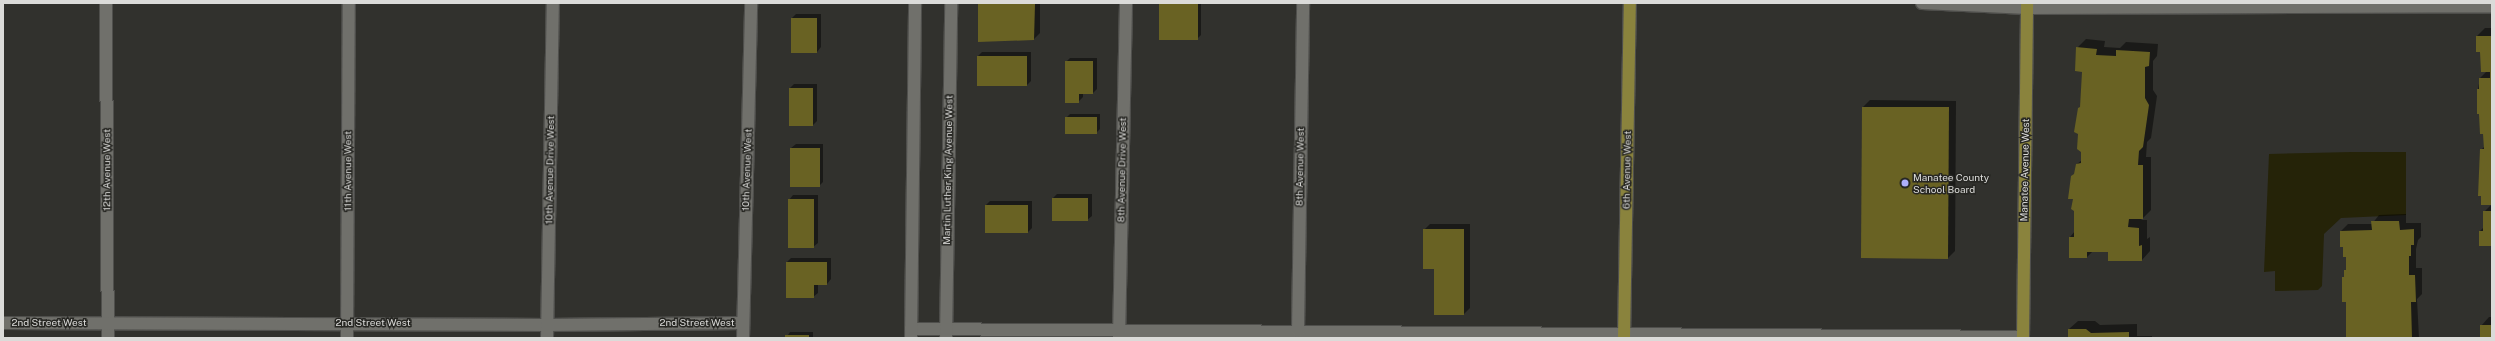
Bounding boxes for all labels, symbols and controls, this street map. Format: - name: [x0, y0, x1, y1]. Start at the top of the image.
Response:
- street label: Martin Luther King Avenue West: [941, 95, 955, 245]
- street label: 10th Avenue Drive West: [543, 115, 557, 225]
- street label: 8th Avenue Drive West: [1115, 117, 1129, 223]
- street label: Manatee Avenue West: [2018, 118, 2032, 222]
- street label: 8th Avenue West: [1293, 127, 1307, 207]
- street label: 12th Avenue West: [101, 129, 113, 211]
- street label: 10th Avenue West: [740, 129, 754, 211]
- street label: 11th Avenue West: [342, 131, 354, 211]
- street label: 6th Avenue West: [1620, 131, 1634, 209]
- place label: Manatee County School Board: [1913, 171, 1989, 194]
- marker: Manatee County School Board: [1900, 178, 1910, 188]
- street label: 2nd Street West: [11, 317, 87, 329]
- street label: 2nd Street West: [335, 317, 411, 329]
- street label: 2nd Street West: [659, 317, 735, 329]

